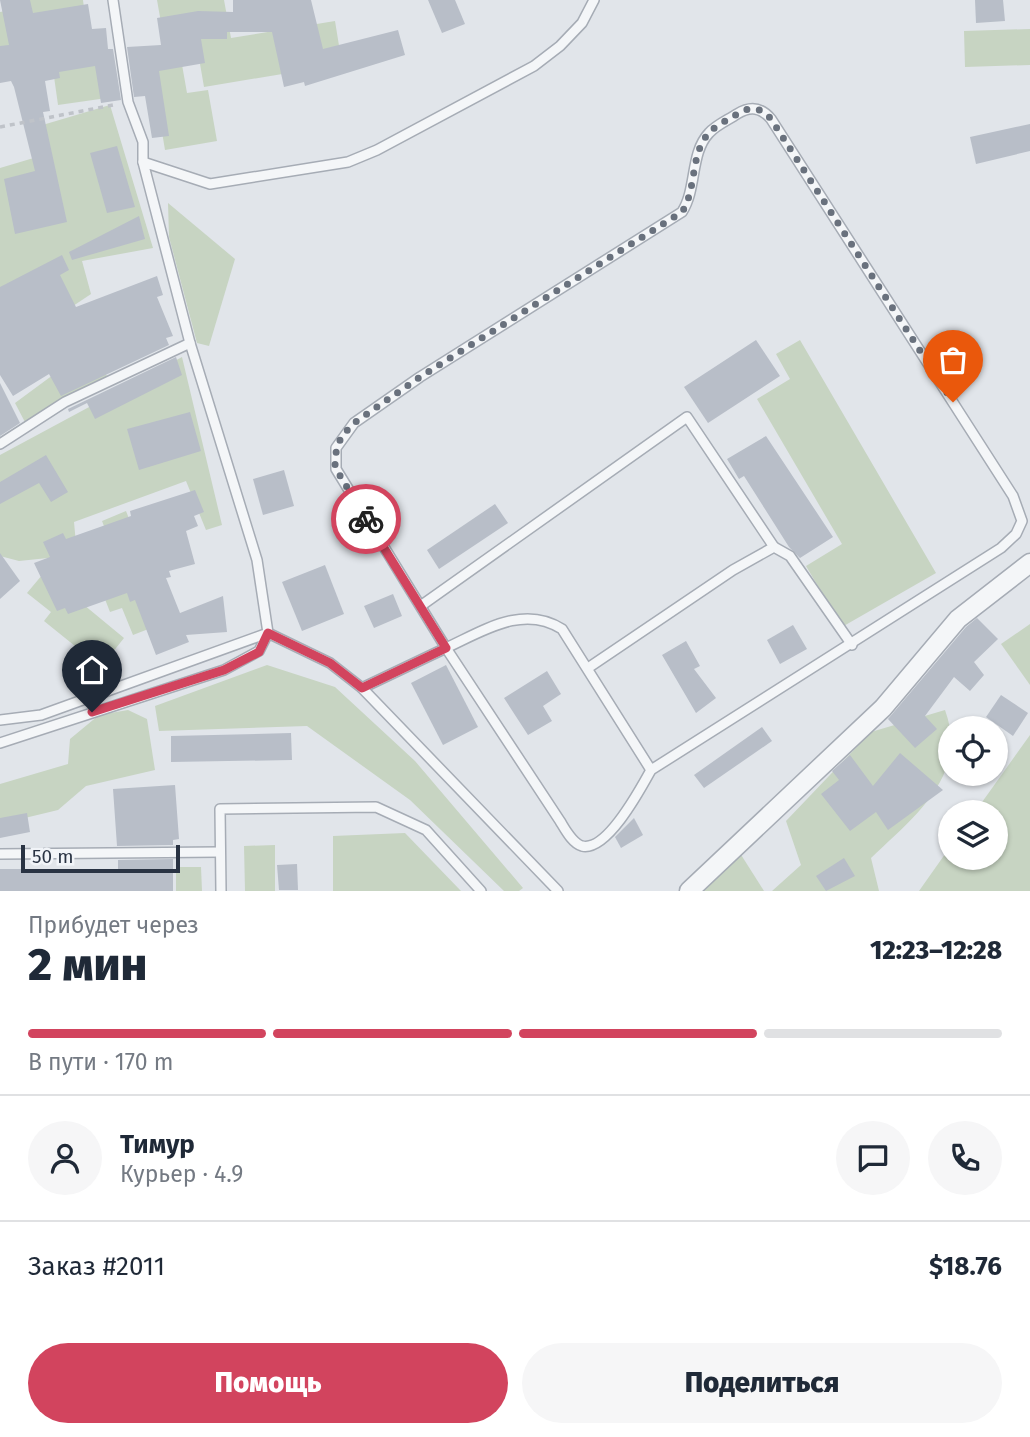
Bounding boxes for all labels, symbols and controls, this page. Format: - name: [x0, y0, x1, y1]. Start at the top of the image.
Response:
- pin: [923, 330, 983, 402]
- icon: bag: [934, 341, 972, 379]
- courier: [331, 484, 401, 554]
- icon: bike: [347, 500, 385, 538]
- pin: [62, 640, 122, 712]
- icon: home: [73, 651, 111, 689]
- map controls: [938, 716, 1008, 870]
- button: locate: [938, 716, 1008, 786]
- button: layers: [938, 800, 1008, 870]
- scale bar: [21, 842, 180, 874]
- text: 50 m: [32, 845, 73, 868]
- text: Прибудет через: [28, 911, 199, 939]
- text: 12:23–12:28: [870, 935, 1002, 966]
- text: 2 мин: [28, 937, 147, 992]
- text: В пути · 170 m: [28, 1048, 173, 1076]
- button: person: [28, 1121, 102, 1195]
- button: chat: [836, 1121, 910, 1195]
- button: phone: [928, 1121, 1002, 1195]
- text: Тимур: [120, 1129, 195, 1160]
- text: Курьер · 4.9: [120, 1160, 243, 1188]
- text: Заказ #2011: [28, 1251, 165, 1282]
- text: $18.76: [929, 1251, 1002, 1282]
- button: Помощь: [28, 1343, 508, 1423]
- button: Поделиться: [522, 1343, 1002, 1423]

